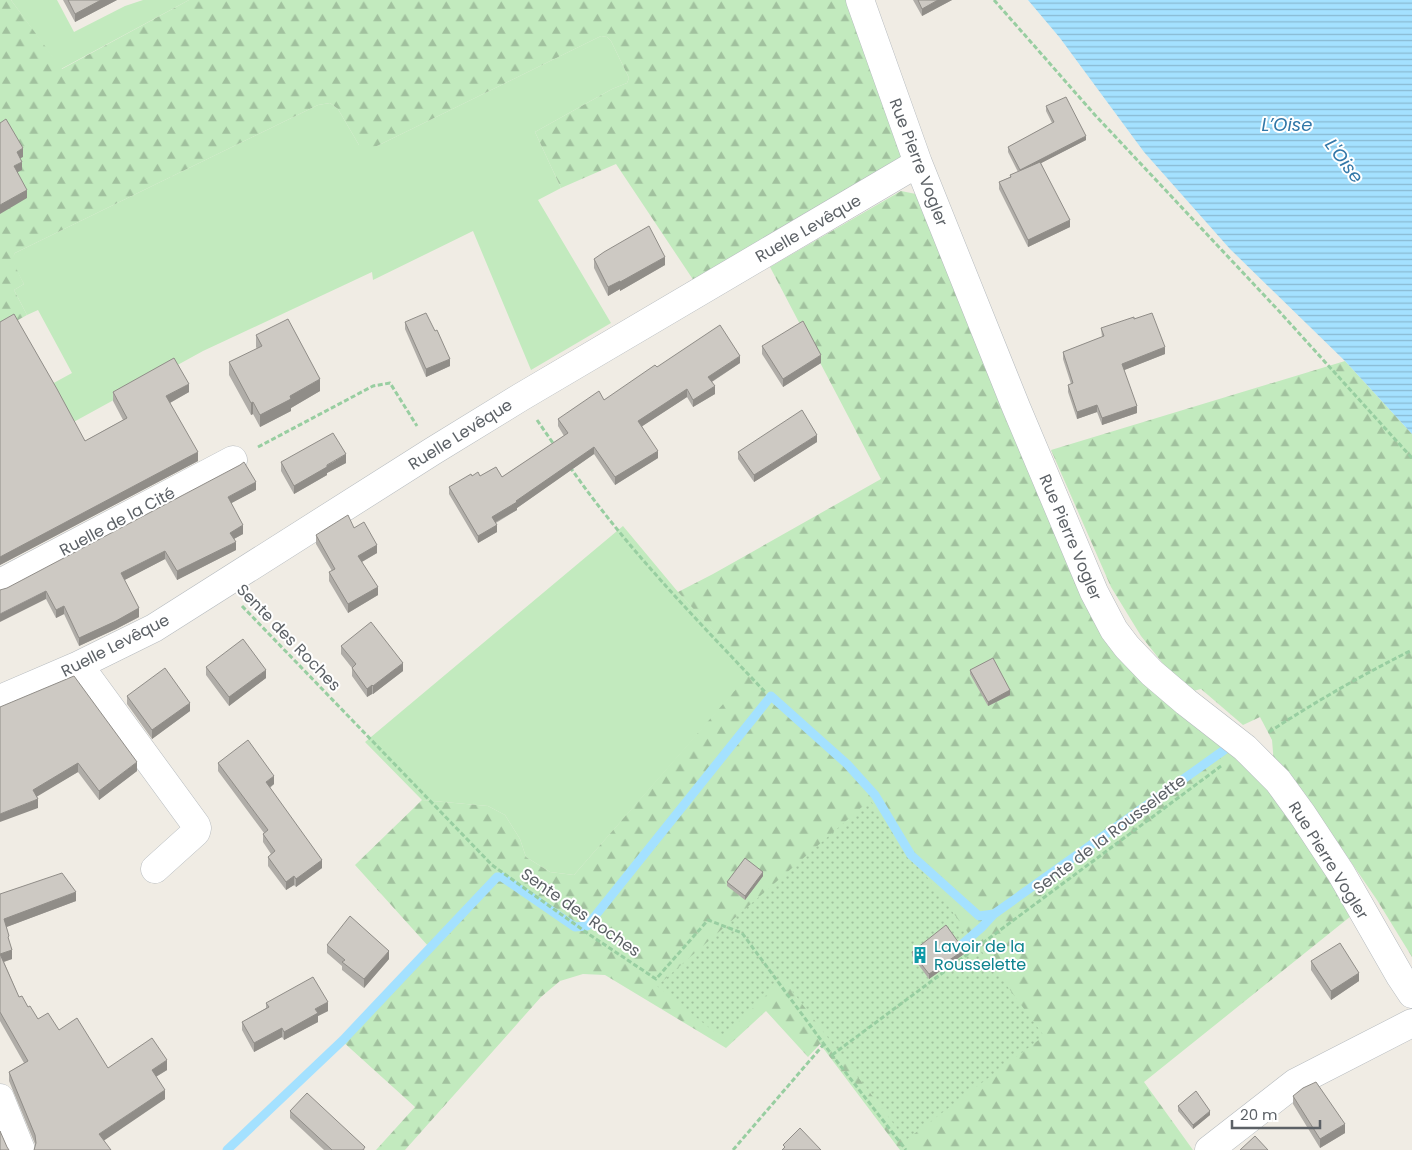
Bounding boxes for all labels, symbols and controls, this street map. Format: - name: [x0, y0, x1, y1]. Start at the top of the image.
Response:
- street label: Rue Pierre Vogler: [884, 95, 953, 229]
- water label: L’Oise: [1262, 112, 1312, 137]
- water label: L'Oise: [1319, 133, 1369, 188]
- street label: Ruelle Levêque: [751, 189, 865, 268]
- street label: Ruelle Levêque: [404, 393, 517, 476]
- street label: Rue Pierre Vogler: [1034, 471, 1108, 604]
- street label: Ruelle de la Cité: [55, 481, 179, 562]
- street label: Sente des Roches: [231, 579, 346, 696]
- street label: Ruelle Levêque: [57, 608, 173, 683]
- street label: Sente de la Rousselette: [1028, 769, 1191, 900]
- street label: Rue Pierre Vogler: [1283, 797, 1374, 924]
- street label: Sente des Roches: [516, 863, 645, 962]
- place label: Lavoir de la Rousselette: [934, 935, 1026, 976]
- building icon: Lavoir de la Rousselette: [910, 945, 930, 965]
- scale bar: [1232, 1098, 1320, 1130]
- text: 20 m: [1240, 1104, 1278, 1125]

